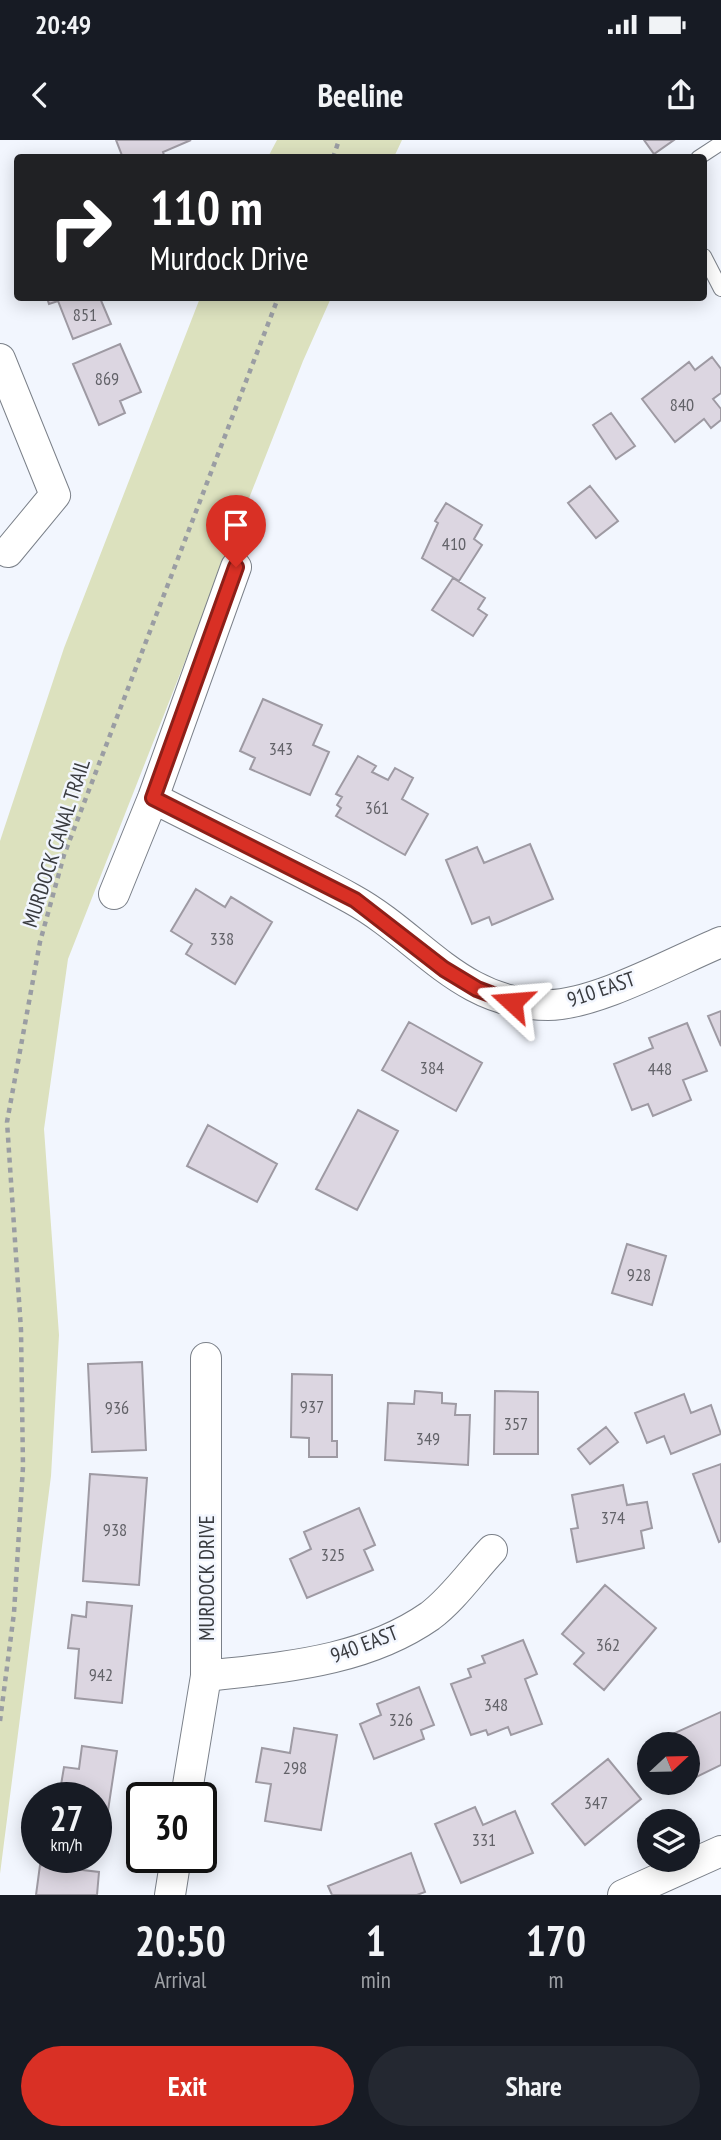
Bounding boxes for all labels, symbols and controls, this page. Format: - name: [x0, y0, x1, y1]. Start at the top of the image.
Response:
- text: 20:49: [35, 8, 91, 41]
- text: Beeline: [317, 74, 404, 116]
- icon: back: [21, 76, 59, 114]
- icon: share: [662, 76, 700, 114]
- text: 110 m: [150, 175, 263, 239]
- icon: right: [35, 182, 126, 273]
- text: Murdock Drive: [150, 237, 309, 279]
- house number: 851: [73, 303, 97, 326]
- house number: 869: [95, 367, 119, 390]
- house number: 840: [670, 393, 694, 416]
- pin: [206, 495, 266, 567]
- icon: arrive: [217, 506, 255, 544]
- house number: 410: [442, 532, 466, 555]
- house number: 343: [269, 737, 293, 760]
- street label: MURDOCK CANAL TRAIL: [16, 755, 96, 931]
- house number: 361: [365, 796, 389, 819]
- house number: 338: [210, 927, 234, 950]
- position arrow: [475, 965, 549, 1039]
- street label: 910 EAST: [563, 965, 639, 1013]
- house number: 384: [420, 1056, 444, 1079]
- house number: 448: [648, 1057, 672, 1080]
- house number: 928: [627, 1263, 651, 1286]
- house number: 937: [300, 1395, 324, 1418]
- house number: 936: [105, 1396, 129, 1419]
- house number: 357: [504, 1412, 528, 1435]
- house number: 349: [416, 1427, 440, 1450]
- house number: 374: [601, 1506, 625, 1529]
- street label: MURDOCK DRIVE: [193, 1515, 220, 1641]
- house number: 938: [103, 1518, 127, 1541]
- house number: 325: [321, 1543, 345, 1566]
- street label: 940 EAST: [326, 1619, 402, 1669]
- house number: 362: [596, 1633, 620, 1656]
- house number: 942: [89, 1663, 113, 1686]
- house number: 348: [484, 1693, 508, 1716]
- house number: 326: [389, 1708, 413, 1731]
- north arrow: [637, 1732, 700, 1796]
- map controls: [637, 1732, 700, 1872]
- house number: 298: [283, 1756, 307, 1779]
- speed limit sign: 30: [126, 1782, 217, 1873]
- house number: 347: [584, 1791, 608, 1814]
- text: 27: [50, 1795, 83, 1841]
- button: layers: [637, 1809, 700, 1872]
- house number: 331: [472, 1828, 496, 1851]
- text: km/h: [51, 1833, 82, 1856]
- text: 20:50: [135, 1913, 226, 1968]
- text: 1: [366, 1913, 386, 1968]
- text: 170: [526, 1913, 586, 1968]
- text: Arrival: [154, 1965, 206, 1994]
- text: min: [361, 1965, 391, 1994]
- text: m: [548, 1965, 563, 1994]
- button: Exit: [21, 2046, 354, 2126]
- button: Share: [368, 2046, 700, 2126]

